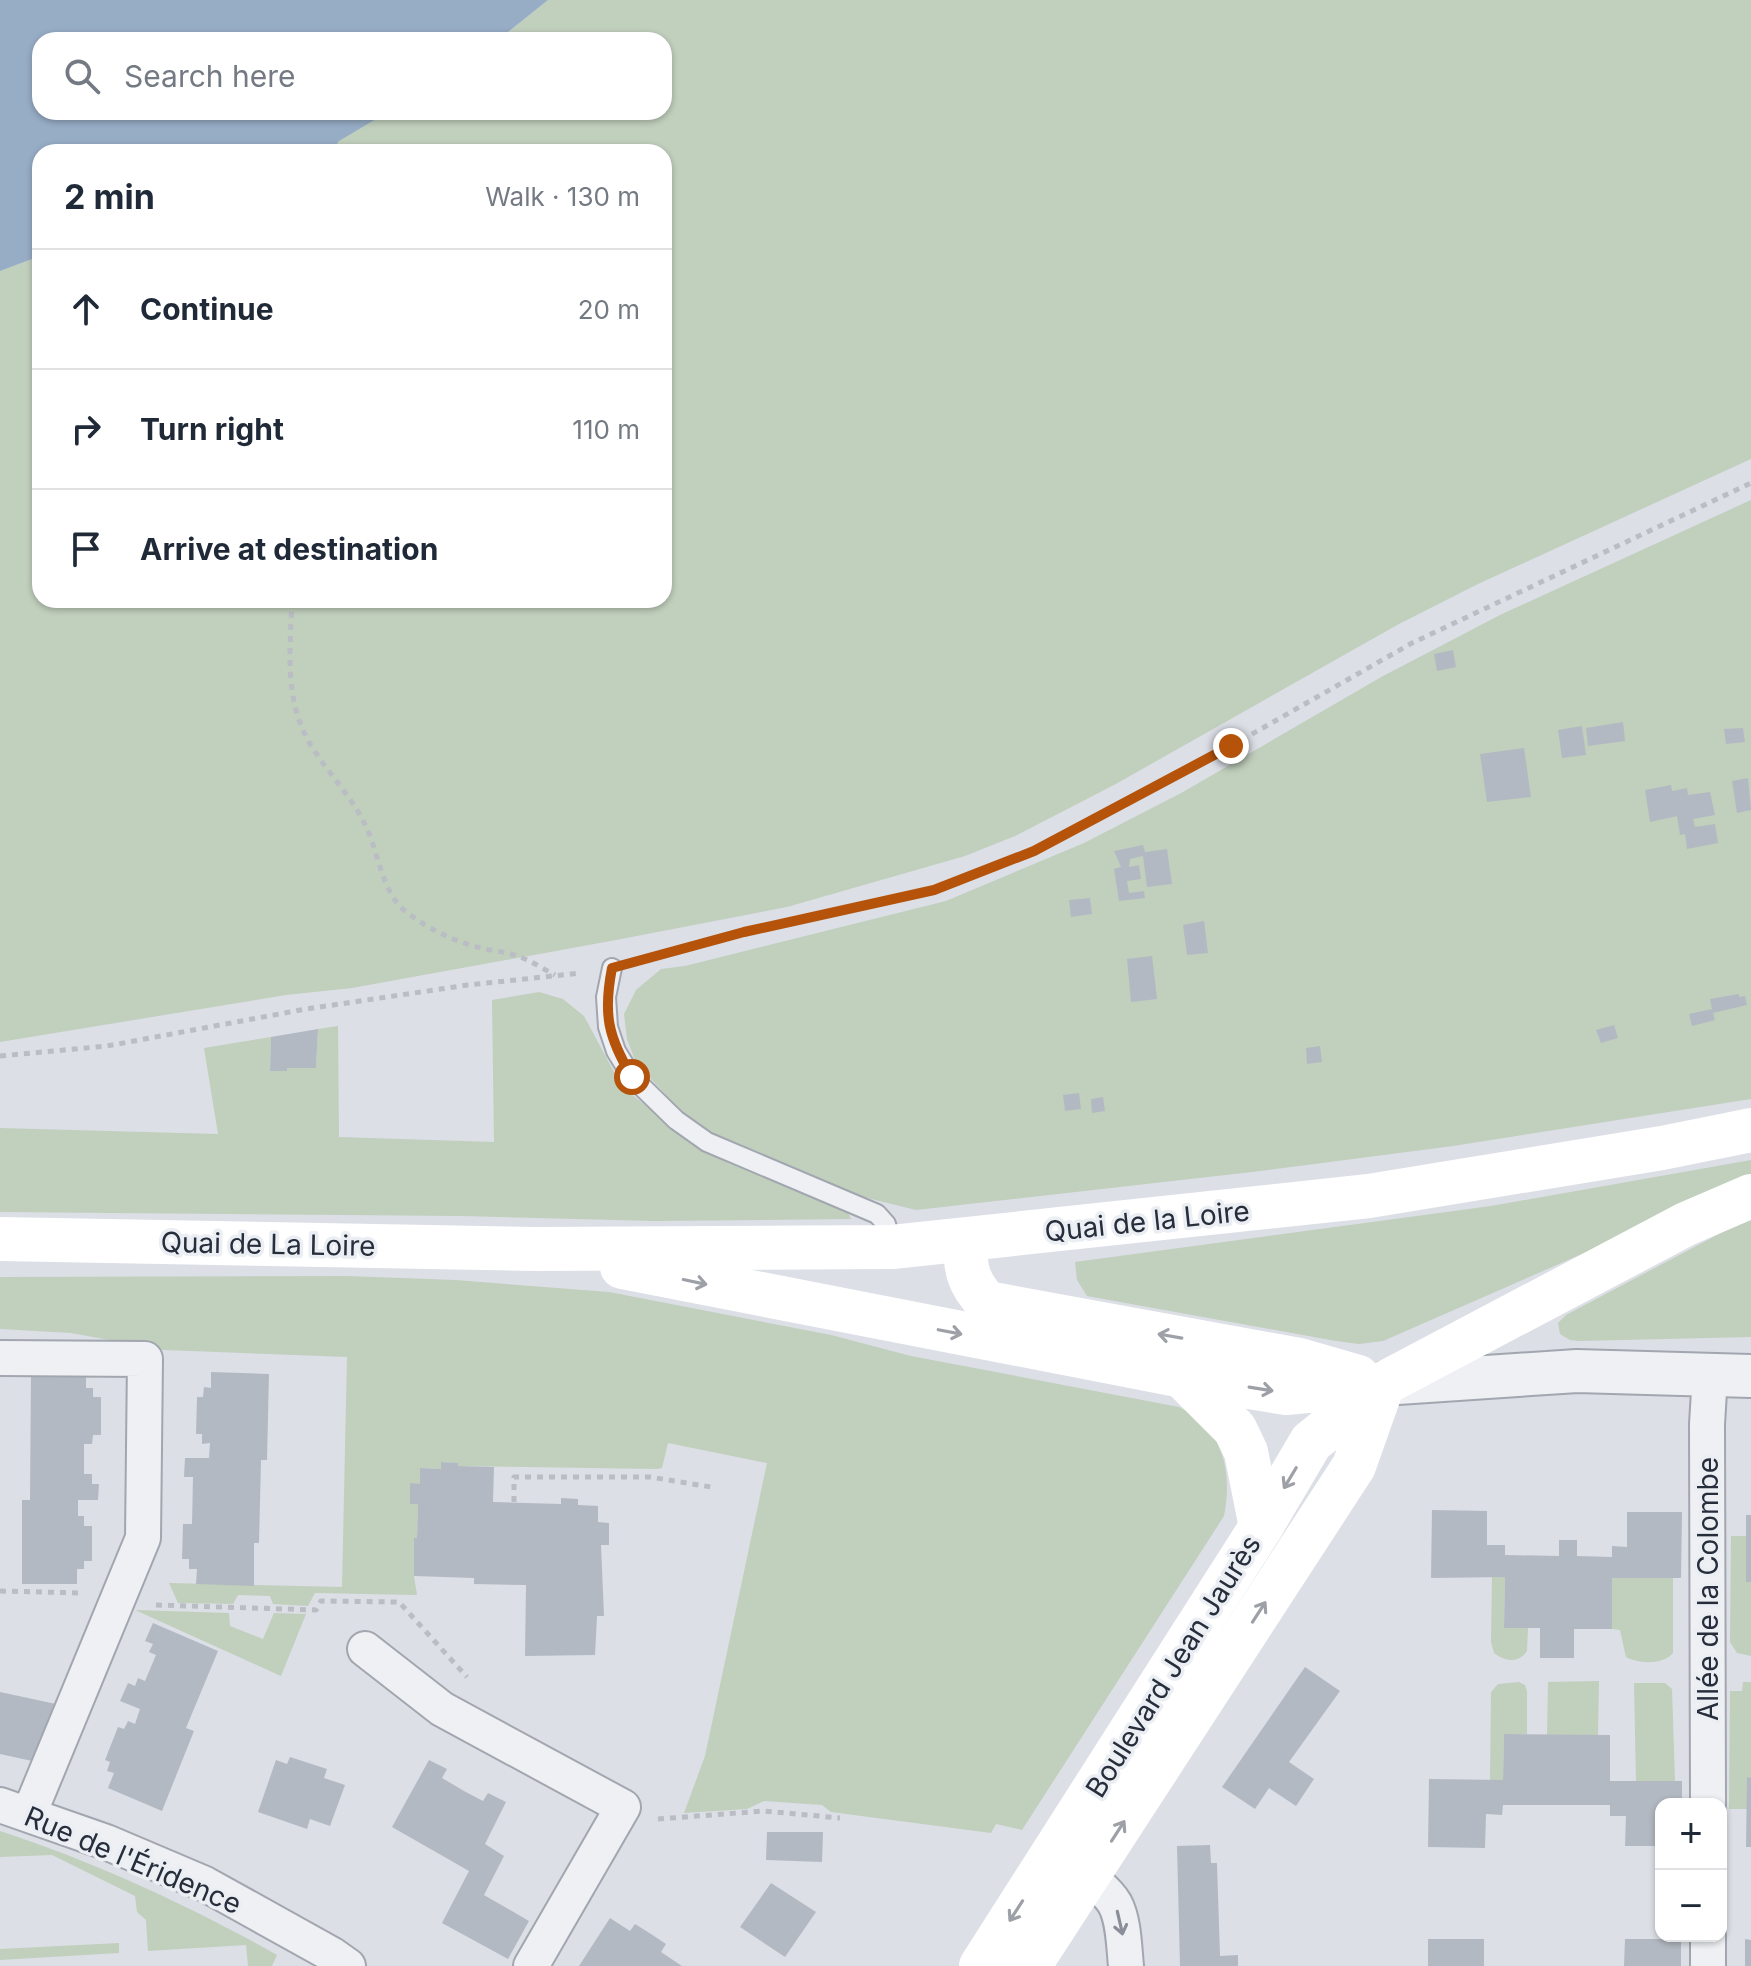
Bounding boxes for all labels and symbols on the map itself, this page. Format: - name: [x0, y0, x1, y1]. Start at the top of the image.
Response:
- route end: [1213, 728, 1249, 764]
- route start: [614, 1059, 650, 1095]
- street label: Quai de la Loire: [1043, 1193, 1251, 1249]
- street label: Quai de La Loire: [160, 1225, 376, 1263]
- one-way arrow: [682, 1275, 707, 1290]
- one-way arrow: [937, 1325, 962, 1340]
- one-way arrow: [1158, 1328, 1184, 1343]
- one-way arrow: [1248, 1382, 1273, 1397]
- street label: Allée de la Colombe: [1691, 1457, 1725, 1721]
- one-way arrow: [1282, 1466, 1298, 1489]
- street label: Boulevard Jean Jaurès: [1078, 1529, 1268, 1803]
- one-way arrow: [1251, 1602, 1267, 1624]
- street label: Rue de l'Éridence: [19, 1798, 247, 1921]
- one-way arrow: [1109, 1820, 1126, 1842]
- one-way arrow: [1008, 1899, 1024, 1922]
- one-way arrow: [1113, 1910, 1128, 1936]

